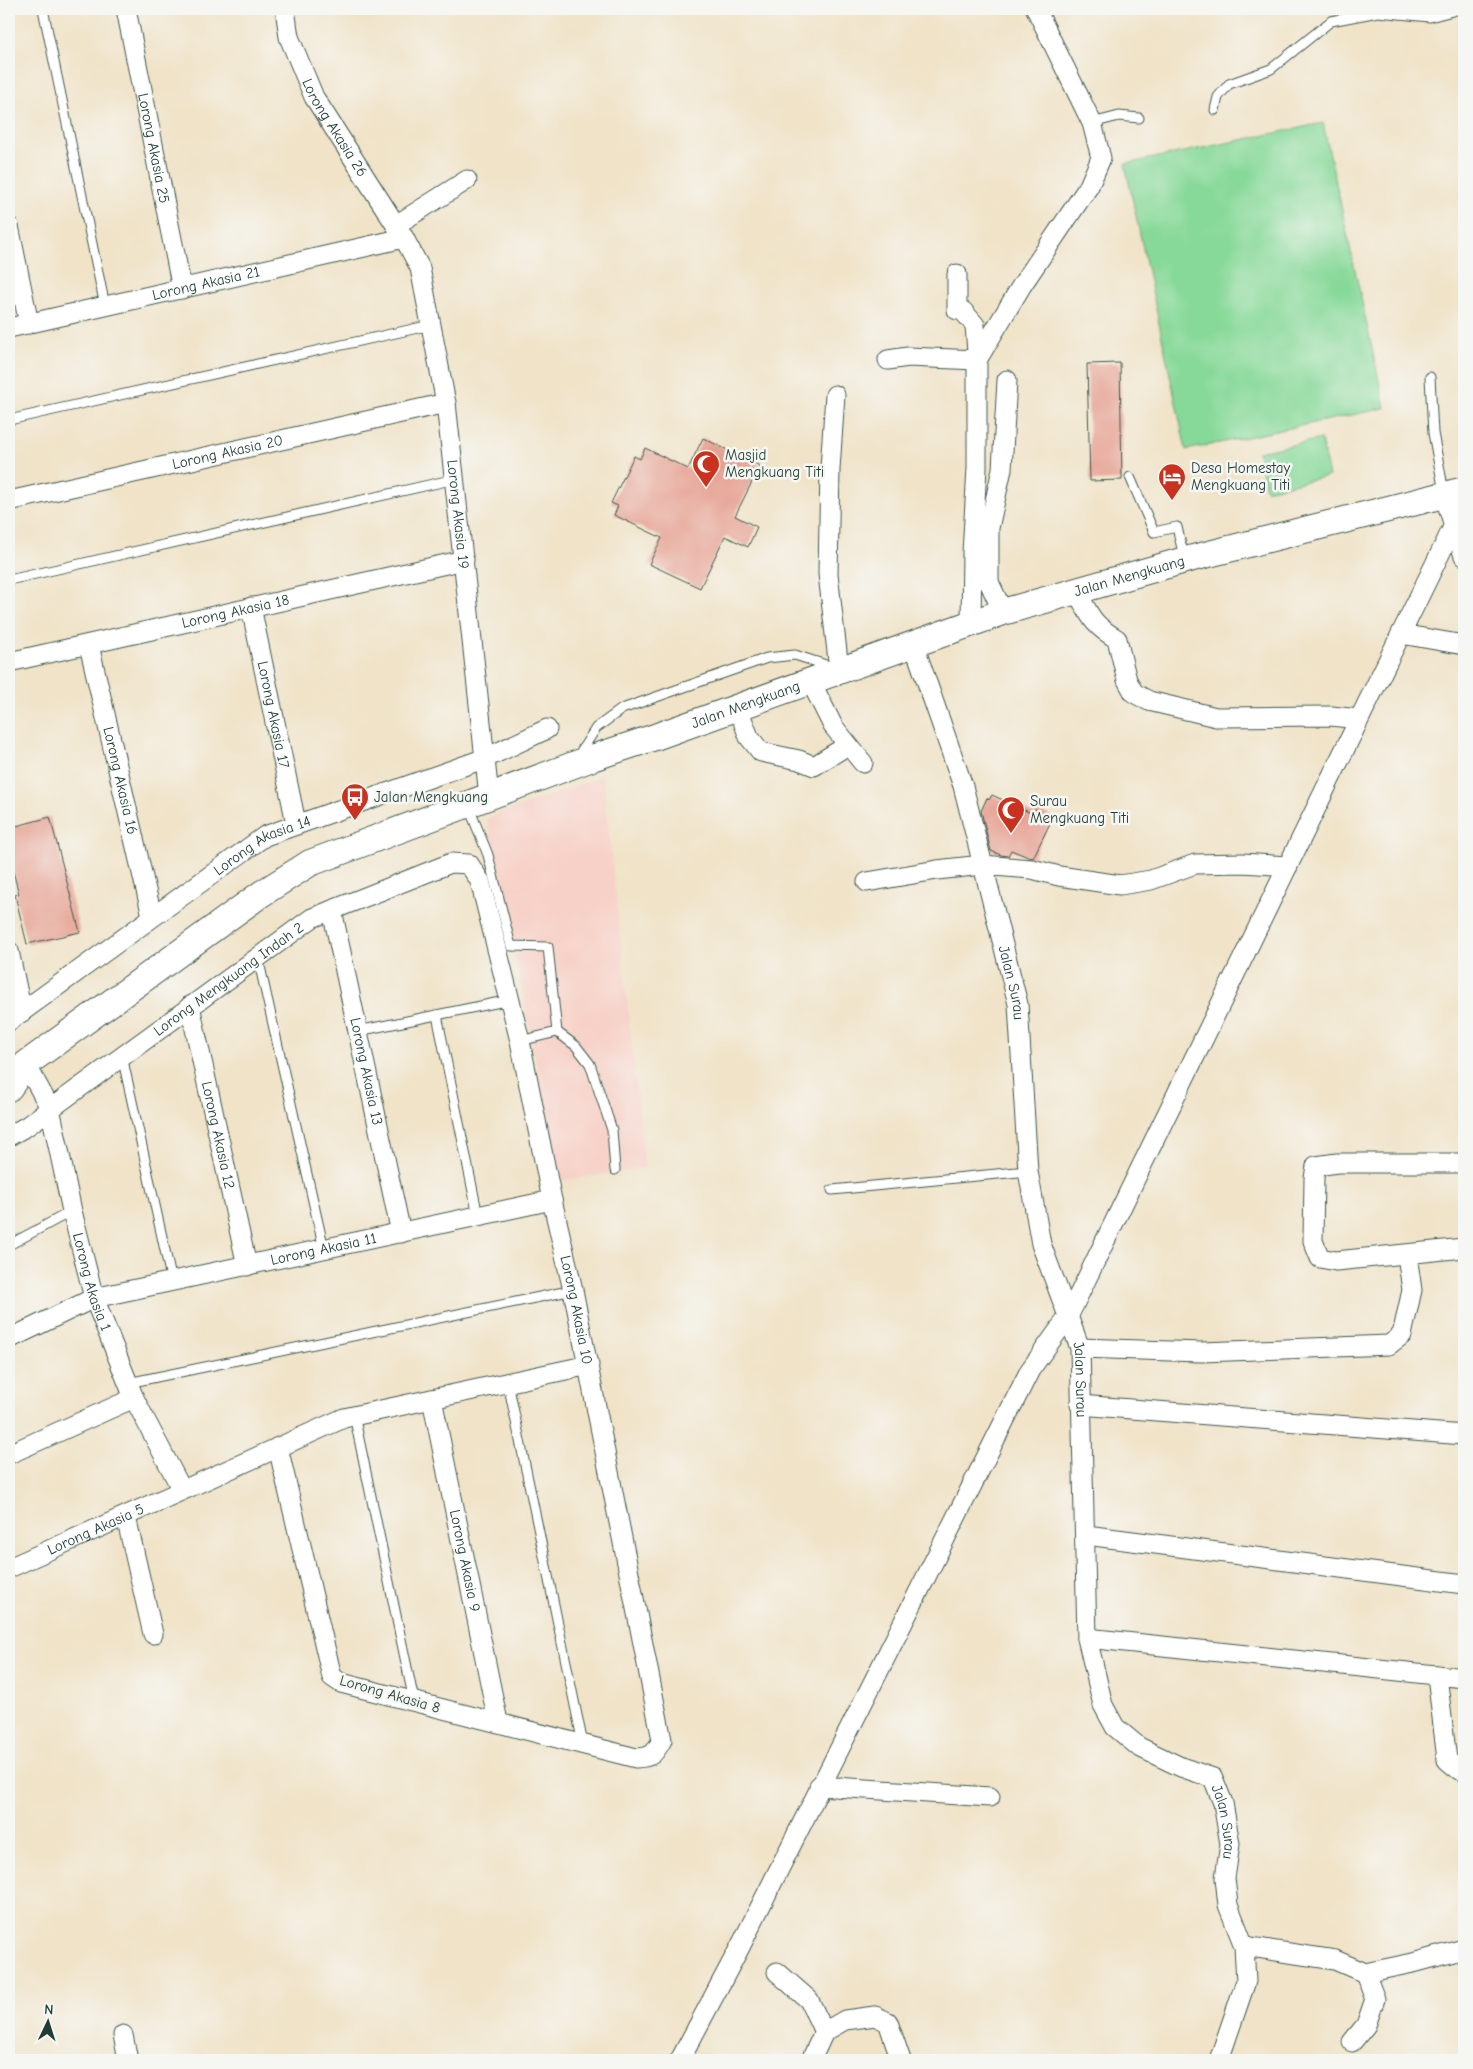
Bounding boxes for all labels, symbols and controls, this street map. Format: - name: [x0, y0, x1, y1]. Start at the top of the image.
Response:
- street label: Lorong Akasia 26: [298, 76, 371, 180]
- street label: Lorong Akasia 25: [134, 92, 174, 205]
- street label: Lorong Akasia 21: [150, 262, 262, 304]
- street label: Lorong Akasia 20: [171, 431, 285, 473]
- place label: Masjid Mengkuang Titi: [725, 446, 824, 481]
- mosque icon: Masjid Mengkuang Titi: [691, 449, 721, 488]
- street label: Lorong Akasia 19: [443, 459, 473, 570]
- place label: Desa Homestay Mengkuang Titi: [1191, 459, 1290, 494]
- hotel icon: Desa Homestay Mengkuang Titi: [1157, 462, 1187, 501]
- street label: Jalan Mengkuang: [1072, 552, 1187, 600]
- street label: Lorong Akasia 18: [180, 590, 291, 632]
- street label: Lorong Akasia 17: [254, 659, 293, 770]
- street label: Jalan Mengkuang: [689, 677, 802, 732]
- street label: Lorong Akasia 16: [99, 725, 142, 836]
- bus stop icon: Jalan Mengkuang: [340, 782, 370, 821]
- place label: Jalan Mengkuang: [374, 788, 488, 806]
- place label: Surau Mengkuang Titi: [1030, 792, 1129, 827]
- mosque icon: Surau Mengkuang Titi: [996, 795, 1026, 834]
- street label: Lorong Akasia 14: [210, 812, 313, 879]
- street label: Lorong Mengkuang Indah 2: [150, 918, 307, 1040]
- street label: Jalan Surau: [995, 944, 1028, 1020]
- street label: Lorong Akasia 13: [346, 1016, 387, 1127]
- street label: Lorong Akasia 12: [198, 1079, 239, 1190]
- street label: Lorong Akasia 11: [269, 1229, 378, 1269]
- street label: Lorong Akasia 1: [69, 1231, 115, 1334]
- street label: Lorong Akasia 10: [556, 1254, 597, 1366]
- street label: Jalan Surau: [1069, 1339, 1091, 1418]
- street label: Lorong Akasia 5: [45, 1500, 147, 1559]
- street label: Lorong Akasia 9: [446, 1508, 484, 1613]
- street label: Lorong Akasia 8: [338, 1671, 442, 1717]
- street label: Jalan Surau: [1208, 1782, 1239, 1860]
- north arrow: [22, 1996, 72, 2046]
- text: N: [44, 2001, 54, 2018]

